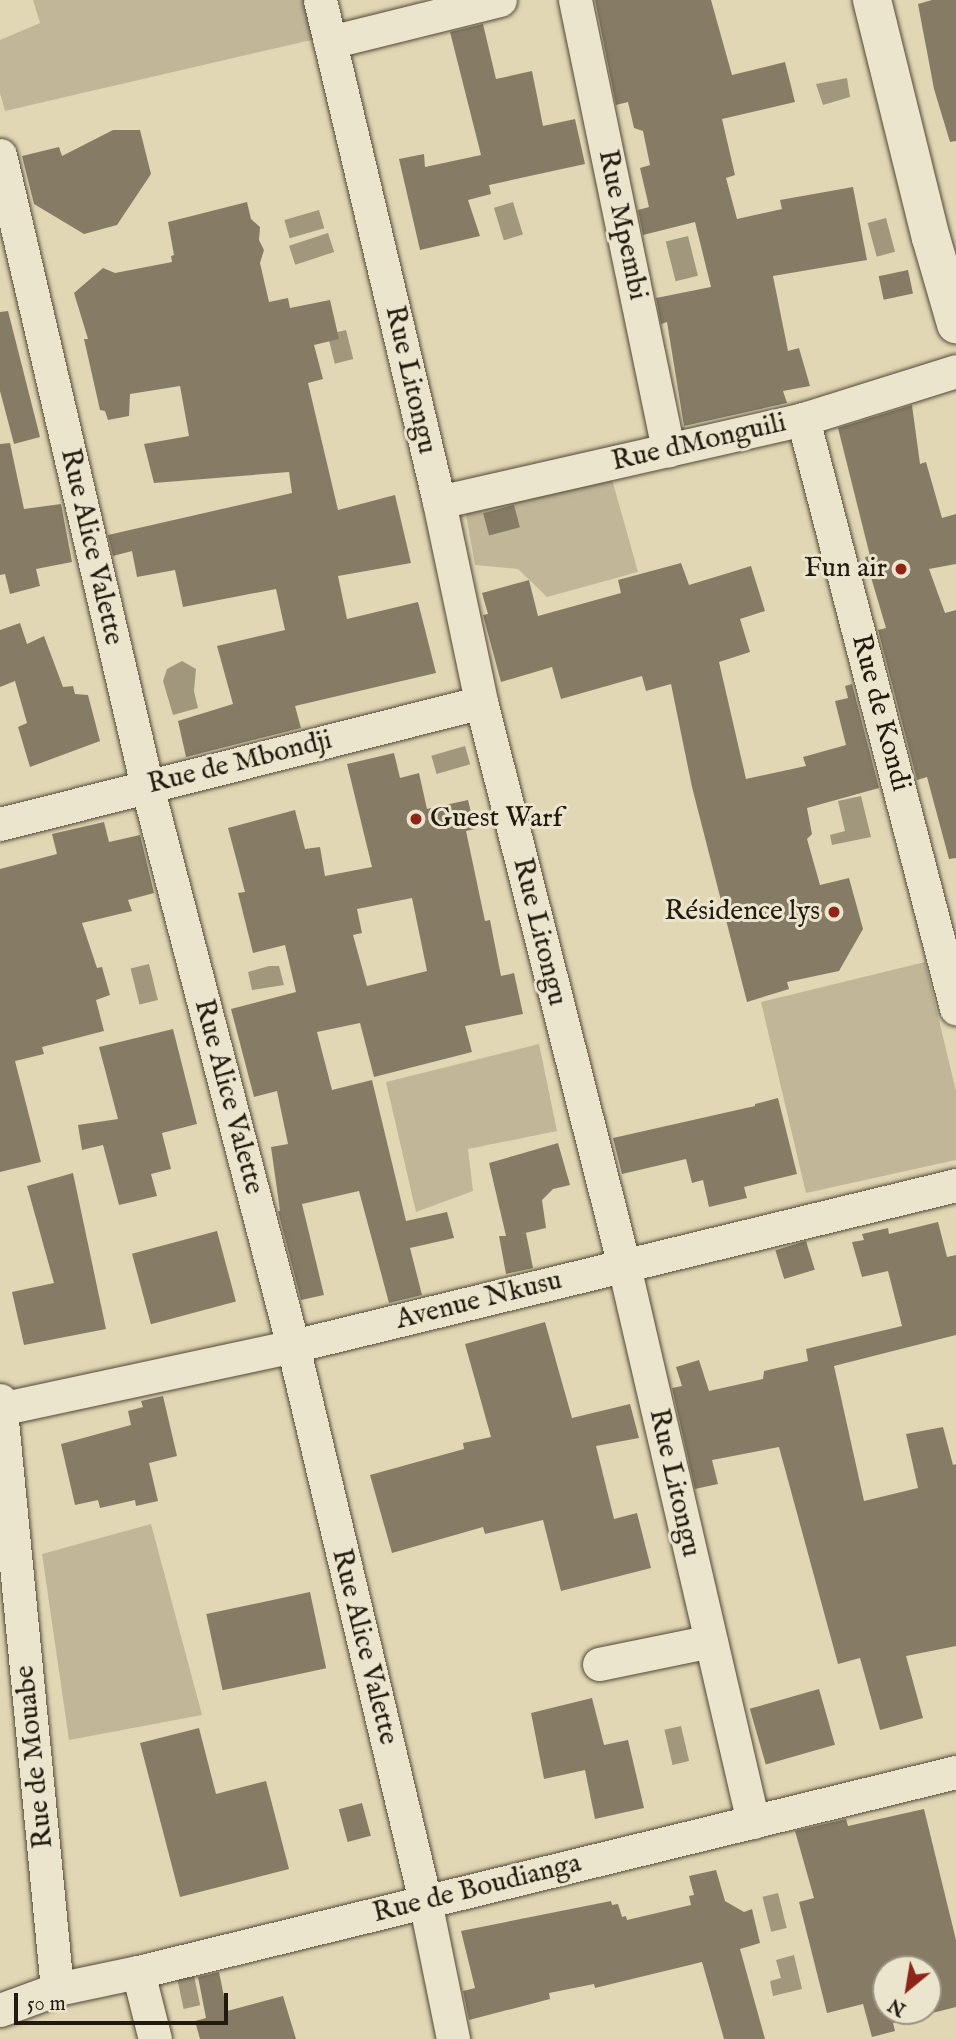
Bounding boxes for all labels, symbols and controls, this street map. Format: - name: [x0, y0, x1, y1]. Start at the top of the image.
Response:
- street label: Rue Mpembi: [590, 147, 654, 303]
- street label: Rue Litongu: [377, 303, 443, 457]
- street label: Rue dMonguili: [609, 407, 789, 479]
- street label: Rue Alice Valette: [52, 445, 130, 649]
- place label: Fun air: [804, 552, 887, 586]
- marker: Fun air: [893, 561, 909, 577]
- street label: Rue de Kondi: [843, 631, 917, 795]
- street label: Rue de Mbondji: [144, 724, 336, 802]
- place label: Guest Warf: [430, 802, 563, 836]
- marker: Guest Warf: [408, 811, 424, 827]
- street label: Rue Litongu: [504, 855, 574, 1009]
- place label: Résidence lys: [664, 895, 820, 929]
- marker: Résidence lys: [826, 904, 842, 920]
- street label: Rue Alice Valette: [186, 996, 270, 1198]
- street label: Avenue Nkusu: [393, 1264, 565, 1338]
- street label: Rue Litongu: [641, 1406, 707, 1560]
- street label: Rue Alice Valette: [323, 1546, 405, 1748]
- street label: Rue de Mouabe: [9, 1664, 61, 1850]
- street label: Rue de Boudianga: [369, 1847, 585, 1931]
- north arrow: [872, 1955, 942, 2025]
- scale bar: [18, 1980, 231, 2024]
- text: 50 m: [27, 1991, 66, 2018]
- text: N: [884, 1992, 911, 2021]

